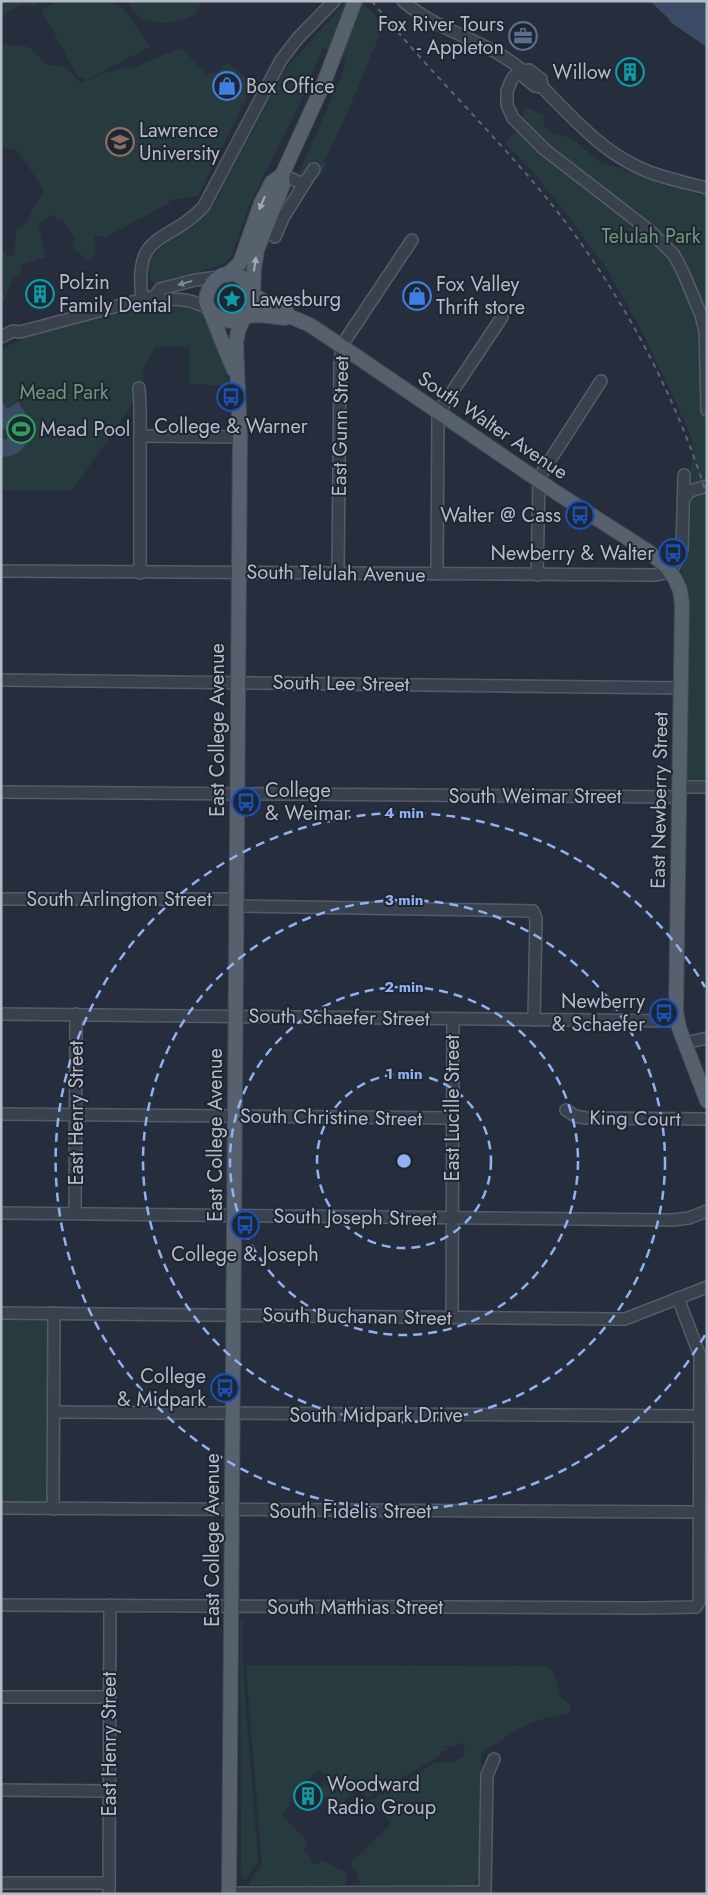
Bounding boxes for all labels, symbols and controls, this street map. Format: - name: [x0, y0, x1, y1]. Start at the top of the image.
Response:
- place label: Fox River Tours - Appleton: [378, 10, 504, 62]
- office icon: Fox River Tours - Appleton: [508, 21, 538, 51]
- building icon: Willow: [615, 57, 645, 87]
- place label: Willow: [553, 58, 611, 87]
- shop icon: Box Office: [212, 71, 242, 101]
- place label: Box Office: [246, 72, 334, 101]
- place label: Lawrence University: [139, 116, 220, 168]
- school or university icon: Lawrence University: [105, 127, 135, 157]
- one-way arrow: [258, 196, 266, 210]
- park label: Telulah Park: [601, 222, 701, 251]
- one-way arrow: [251, 255, 259, 271]
- place label: Polzin Family Dental: [59, 268, 172, 320]
- place label: Fox Valley Thrift store: [436, 270, 525, 322]
- building icon: Polzin Family Dental: [25, 279, 55, 309]
- one-way arrow: [178, 279, 193, 287]
- shop icon: Fox Valley Thrift store: [402, 281, 432, 311]
- place icon: Lawesburg: [217, 284, 247, 314]
- place label: Lawesburg: [251, 285, 341, 314]
- street label: East Gunn Street: [325, 355, 356, 496]
- street label: South Walter Avenue: [412, 364, 574, 487]
- park label: Mead Park: [19, 378, 109, 407]
- bus stop icon: College & Warner: [216, 382, 246, 412]
- place label: College & Warner: [154, 412, 308, 441]
- sports icon: Mead Pool: [6, 414, 36, 444]
- place label: Mead Pool: [40, 415, 130, 444]
- bus stop icon: Walter @ Cass: [565, 500, 595, 530]
- place label: Walter @ Cass: [440, 501, 561, 530]
- bus stop icon: Newberry & Walter: [658, 538, 688, 568]
- place label: Newberry & Walter: [491, 539, 654, 568]
- street label: South Telulah Avenue: [246, 557, 426, 590]
- street label: East College Avenue: [203, 643, 232, 817]
- street label: South Lee Street: [272, 668, 410, 699]
- street label: East Newberry Street: [643, 711, 676, 889]
- place label: College & Weimar: [265, 776, 350, 828]
- street label: South Weimar Street: [448, 782, 622, 811]
- bus stop icon: College & Weimar: [231, 787, 261, 817]
- text: 4 min: [384, 802, 424, 824]
- street label: South Arlington Street: [26, 885, 212, 914]
- text: 3 min: [385, 889, 423, 911]
- text: 2 min: [384, 976, 424, 998]
- place label: Newberry & Schaefer: [552, 987, 645, 1039]
- bus stop icon: Newberry & Schaefer: [649, 998, 679, 1028]
- street label: South Schaefer Street: [248, 1001, 430, 1034]
- street label: East Lucille Street: [438, 1035, 467, 1181]
- street label: East Henry Street: [62, 1041, 91, 1185]
- street label: East College Avenue: [201, 1048, 230, 1222]
- text: 1 min: [385, 1063, 423, 1085]
- street label: South Christine Street: [239, 1101, 423, 1134]
- street label: King Court: [589, 1103, 681, 1134]
- centre of rings: [395, 1152, 413, 1170]
- street label: South Joseph Street: [273, 1202, 437, 1233]
- bus stop icon: College & Joseph: [230, 1210, 260, 1240]
- place label: College & Joseph: [171, 1240, 319, 1269]
- street label: South Buchanan Street: [262, 1300, 452, 1333]
- place label: College & Midpark: [117, 1362, 206, 1414]
- bus stop icon: College & Midpark: [210, 1373, 240, 1403]
- street label: South Midpark Drive: [289, 1401, 463, 1430]
- street label: East College Avenue: [198, 1453, 227, 1627]
- street label: South Fidelis Street: [269, 1497, 431, 1526]
- street label: South Matthias Street: [267, 1593, 443, 1622]
- street label: East Henry Street: [95, 1672, 124, 1816]
- place label: Woodward Radio Group: [327, 1770, 436, 1822]
- building icon: Woodward Radio Group: [293, 1781, 323, 1811]

